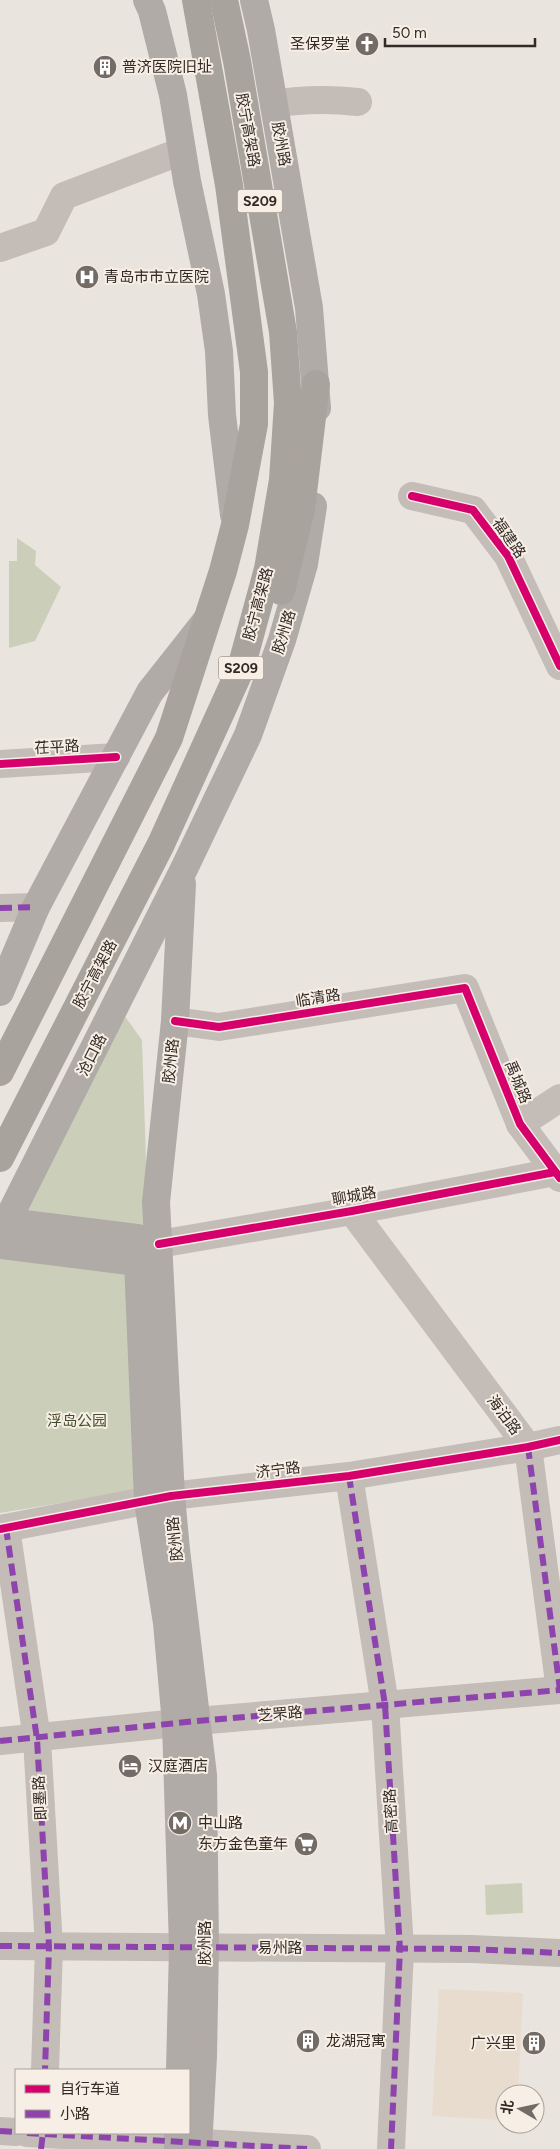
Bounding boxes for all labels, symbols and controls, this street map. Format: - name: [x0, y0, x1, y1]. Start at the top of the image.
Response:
- scale bar: [385, 15, 535, 47]
- text: 50 m: [392, 24, 427, 42]
- church icon: 圣保罗堂: [354, 31, 380, 57]
- place label: 圣保罗堂: [290, 35, 350, 53]
- building icon: 普济医院旧址: [92, 54, 118, 80]
- place label: 普济医院旧址: [122, 58, 212, 76]
- street label: 胶宁高架路: [233, 91, 263, 169]
- street label: 胶州路: [268, 120, 294, 168]
- road number: S209: [238, 190, 282, 212]
- hospital icon: 青岛市市立医院: [74, 264, 100, 290]
- place label: 青岛市市立医院: [104, 268, 209, 286]
- street label: 福建路: [489, 514, 529, 562]
- street label: 胶宁高架路: [240, 565, 276, 643]
- street label: 胶州路: [269, 608, 299, 656]
- road number: S209: [218, 656, 264, 680]
- street label: 茌平路: [34, 737, 80, 757]
- street label: 胶宁高架路: [69, 937, 121, 1011]
- street label: 临清路: [294, 986, 342, 1010]
- street label: 沧口路: [74, 1031, 110, 1079]
- street label: 胶州路: [160, 1038, 182, 1084]
- street label: 禹城路: [501, 1058, 535, 1106]
- street label: 聊城路: [330, 1183, 378, 1209]
- street label: 海泊路: [483, 1392, 525, 1438]
- park label: 浮岛公园: [47, 1412, 107, 1430]
- street label: 济宁路: [255, 1458, 301, 1482]
- street label: 胶州路: [164, 1516, 186, 1562]
- street label: 芝罘路: [257, 1703, 303, 1725]
- hotel icon: 汉庭酒店: [117, 1753, 143, 1779]
- place label: 汉庭酒店: [148, 1757, 208, 1775]
- street label: 即墨路: [30, 1775, 50, 1821]
- street label: 高密路: [381, 1788, 401, 1834]
- metro station icon: 中山路: [167, 1810, 193, 1836]
- place label: 中山路: [198, 1814, 243, 1832]
- supermarket icon: 东方金色童年: [293, 1831, 319, 1857]
- place label: 东方金色童年: [198, 1835, 288, 1853]
- street label: 胶州路: [196, 1920, 214, 1966]
- street label: 易州路: [257, 1939, 303, 1957]
- building icon: 龙湖冠寓: [295, 2028, 321, 2054]
- building icon: 广兴里: [521, 2030, 547, 2056]
- place label: 龙湖冠寓: [326, 2032, 386, 2050]
- place label: 广兴里: [471, 2034, 516, 2052]
- legend: [15, 2069, 190, 2134]
- text: 自行车道: [60, 2080, 120, 2098]
- north arrow: [495, 2084, 545, 2134]
- text: 北: [498, 2099, 517, 2115]
- text: 小路: [60, 2105, 90, 2123]

